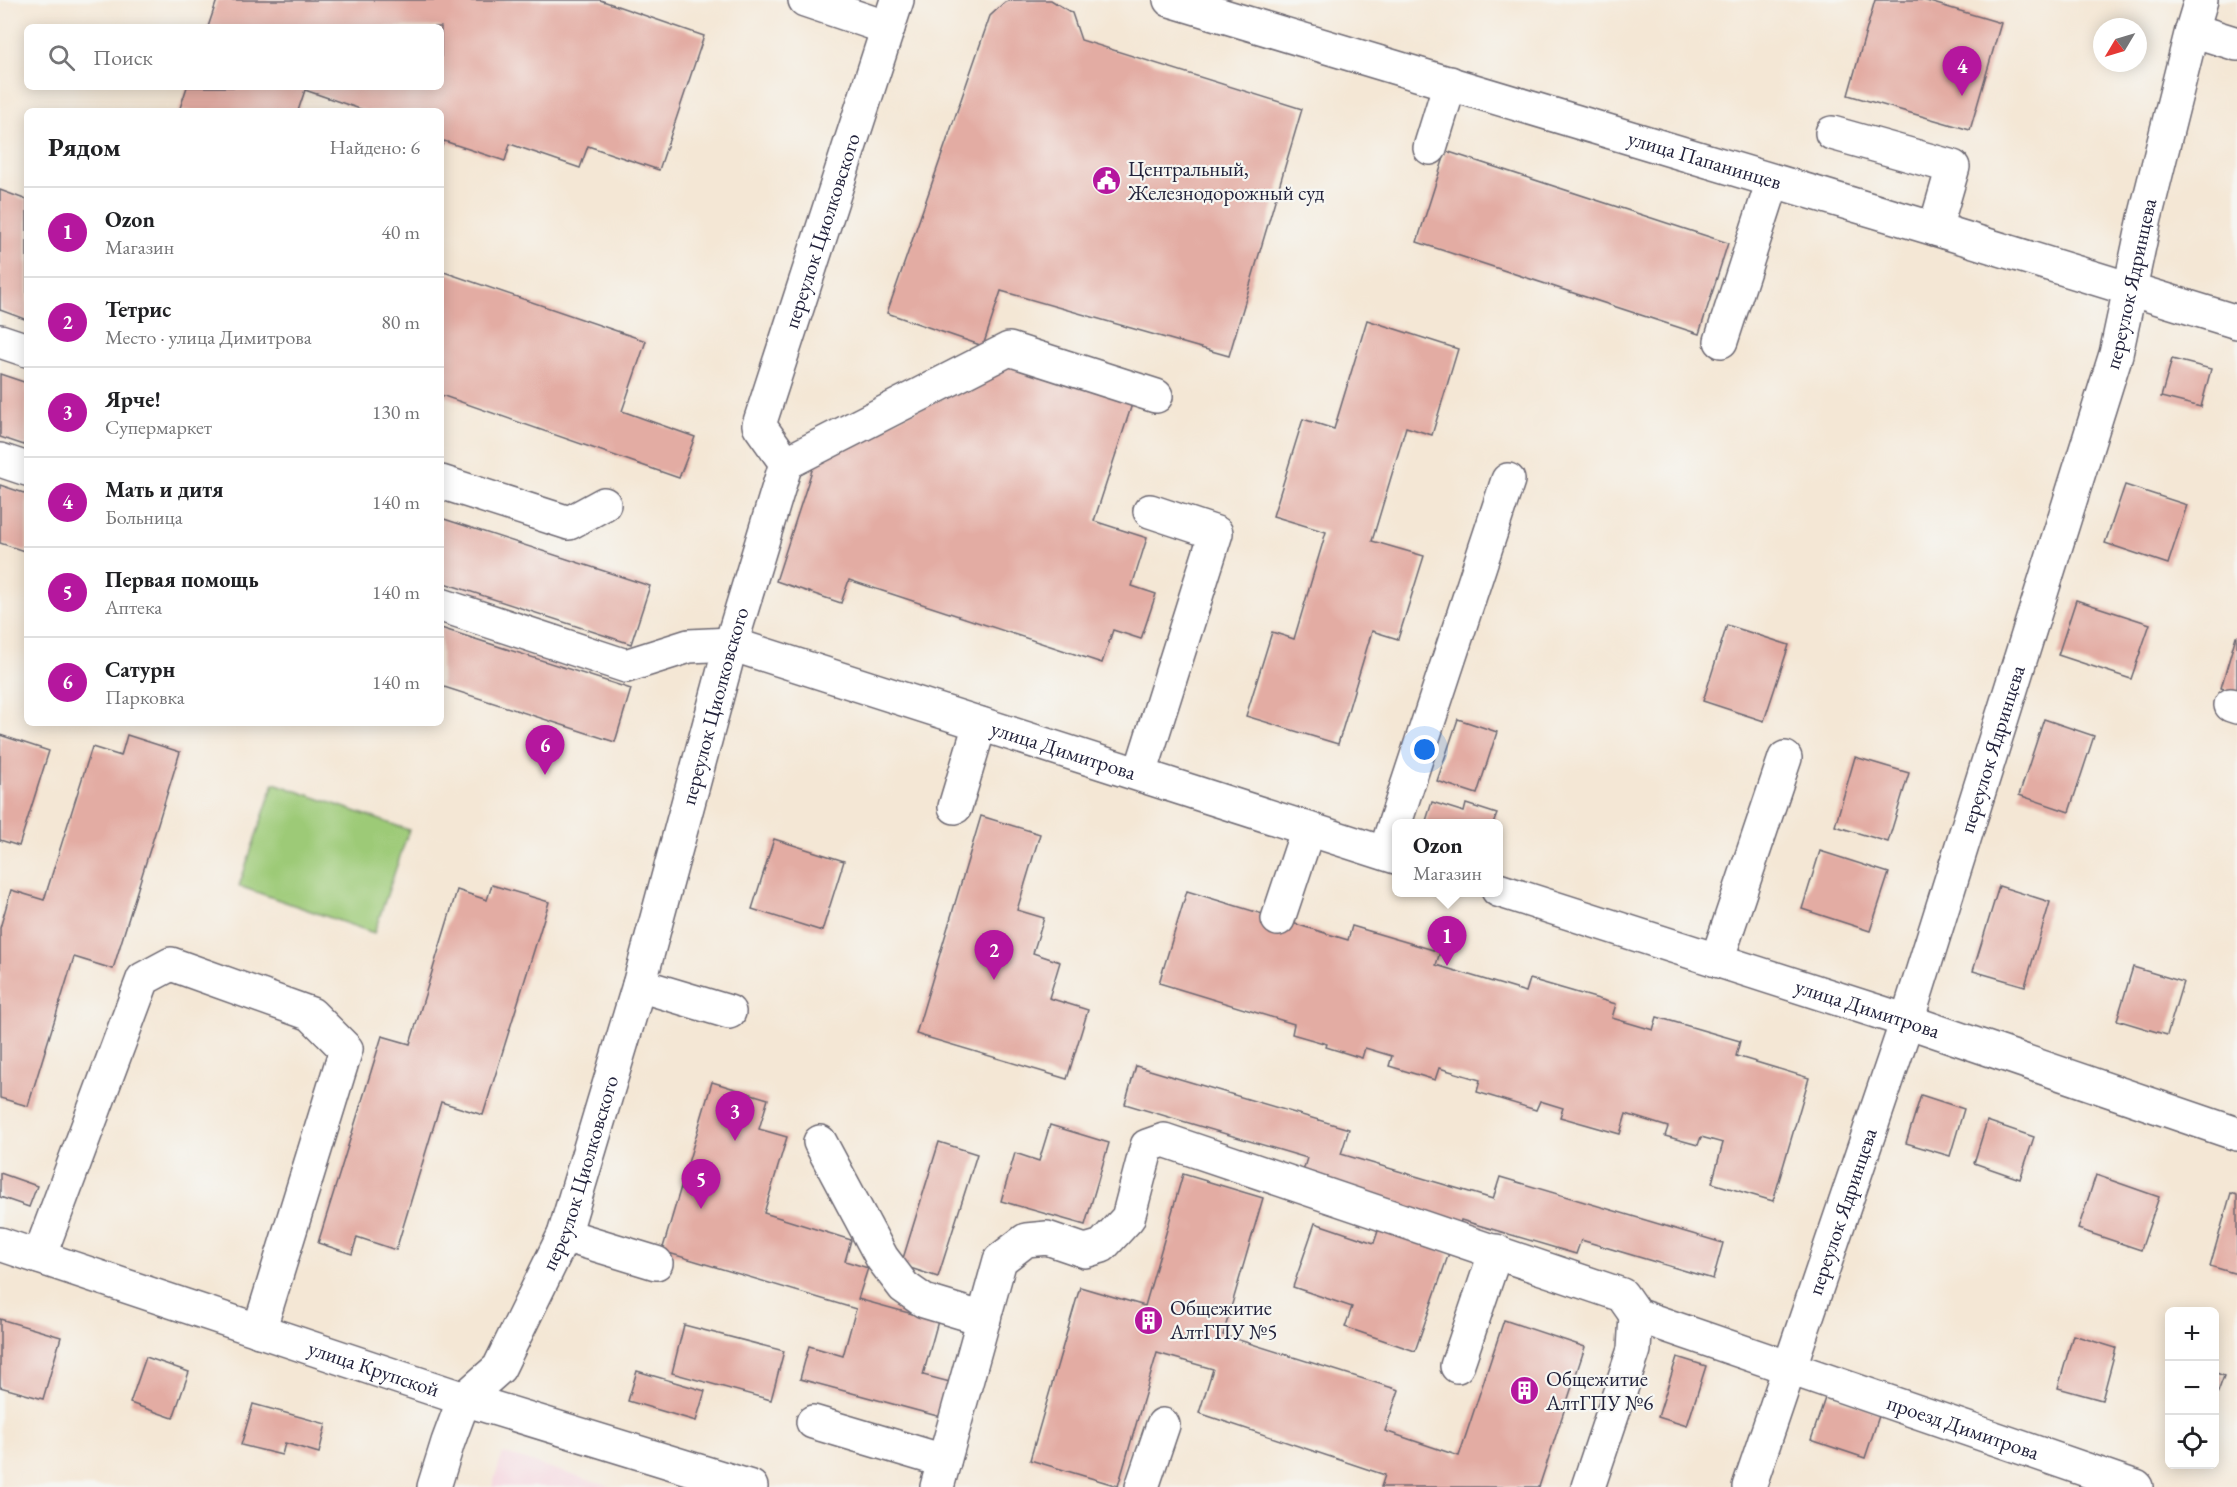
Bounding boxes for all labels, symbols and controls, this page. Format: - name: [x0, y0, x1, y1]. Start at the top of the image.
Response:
- north arrow: [2093, 18, 2147, 72]
- search box: [24, 24, 444, 90]
- icon: search: [45, 41, 78, 74]
- text: Поиск: [93, 43, 153, 72]
- pin: 4: [1942, 46, 1982, 96]
- street label: улица Папанинцев: [1625, 124, 1785, 195]
- text: Рядом: [48, 130, 121, 164]
- street label: переулок Циолковского: [777, 130, 866, 332]
- text: Найдено: 6: [329, 134, 420, 160]
- place label: Центральный, Железнодорожный суд: [1127, 155, 1325, 206]
- public building icon: Центральный, Железнодорожный суд: [1091, 165, 1123, 197]
- street label: переулок Ядринцева: [2098, 195, 2163, 372]
- text: Ozon: [105, 205, 155, 234]
- text: 1: [62, 219, 73, 245]
- text: 40 m: [381, 219, 420, 245]
- text: Магазин: [105, 234, 174, 260]
- text: Тетрис: [105, 295, 171, 324]
- text: 2: [62, 309, 73, 335]
- text: 80 m: [381, 309, 420, 335]
- text: Место · улица Димитрова: [105, 324, 312, 350]
- text: Ярче!: [105, 385, 161, 414]
- text: 3: [62, 399, 73, 425]
- text: 130 m: [372, 399, 420, 425]
- text: Супермаркет: [105, 414, 212, 440]
- text: Мать и дитя: [105, 475, 224, 504]
- text: 4: [62, 489, 73, 515]
- text: 140 m: [372, 489, 420, 515]
- text: Больница: [105, 504, 183, 530]
- text: Первая помощь: [105, 565, 259, 594]
- text: 5: [62, 579, 73, 605]
- text: 140 m: [372, 579, 420, 605]
- text: Аптека: [105, 594, 162, 620]
- street label: переулок Циолковского: [674, 604, 754, 808]
- text: Сатурн: [105, 655, 175, 684]
- street label: переулок Ядринцева: [1953, 661, 2031, 836]
- text: 6: [62, 669, 73, 695]
- text: 140 m: [372, 669, 420, 695]
- text: Парковка: [105, 684, 185, 710]
- street label: улица Димитрова: [988, 714, 1140, 786]
- pin: 6: [526, 726, 564, 775]
- your location: [1410, 735, 1439, 764]
- popup: [1392, 819, 1503, 897]
- text: Ozon: [1413, 831, 1463, 860]
- text: Магазин: [1413, 860, 1482, 886]
- pin: 1: [1428, 916, 1466, 966]
- pin: 2: [974, 930, 1014, 980]
- street label: улица Димитрова: [1792, 972, 1944, 1044]
- street label: переулок Циолковского: [535, 1072, 624, 1275]
- pin: 3: [716, 1092, 754, 1141]
- street label: переулок Ядринцева: [1801, 1124, 1883, 1298]
- pin: 5: [682, 1160, 720, 1209]
- place label: Общежитие АлтГПУ №5: [1169, 1294, 1277, 1345]
- building icon: Общежитие АлтГПУ №5: [1133, 1304, 1165, 1336]
- map controls: [2165, 1307, 2219, 1469]
- button: +: [2165, 1307, 2219, 1361]
- street label: улица Крупской: [305, 1334, 443, 1403]
- button: −: [2165, 1361, 2219, 1415]
- place label: Общежитие АлтГПУ №6: [1545, 1365, 1653, 1416]
- building icon: Общежитие АлтГПУ №6: [1509, 1375, 1541, 1407]
- street label: проезд Димитрова: [1884, 1388, 2043, 1466]
- button: locate: [2165, 1415, 2219, 1469]

